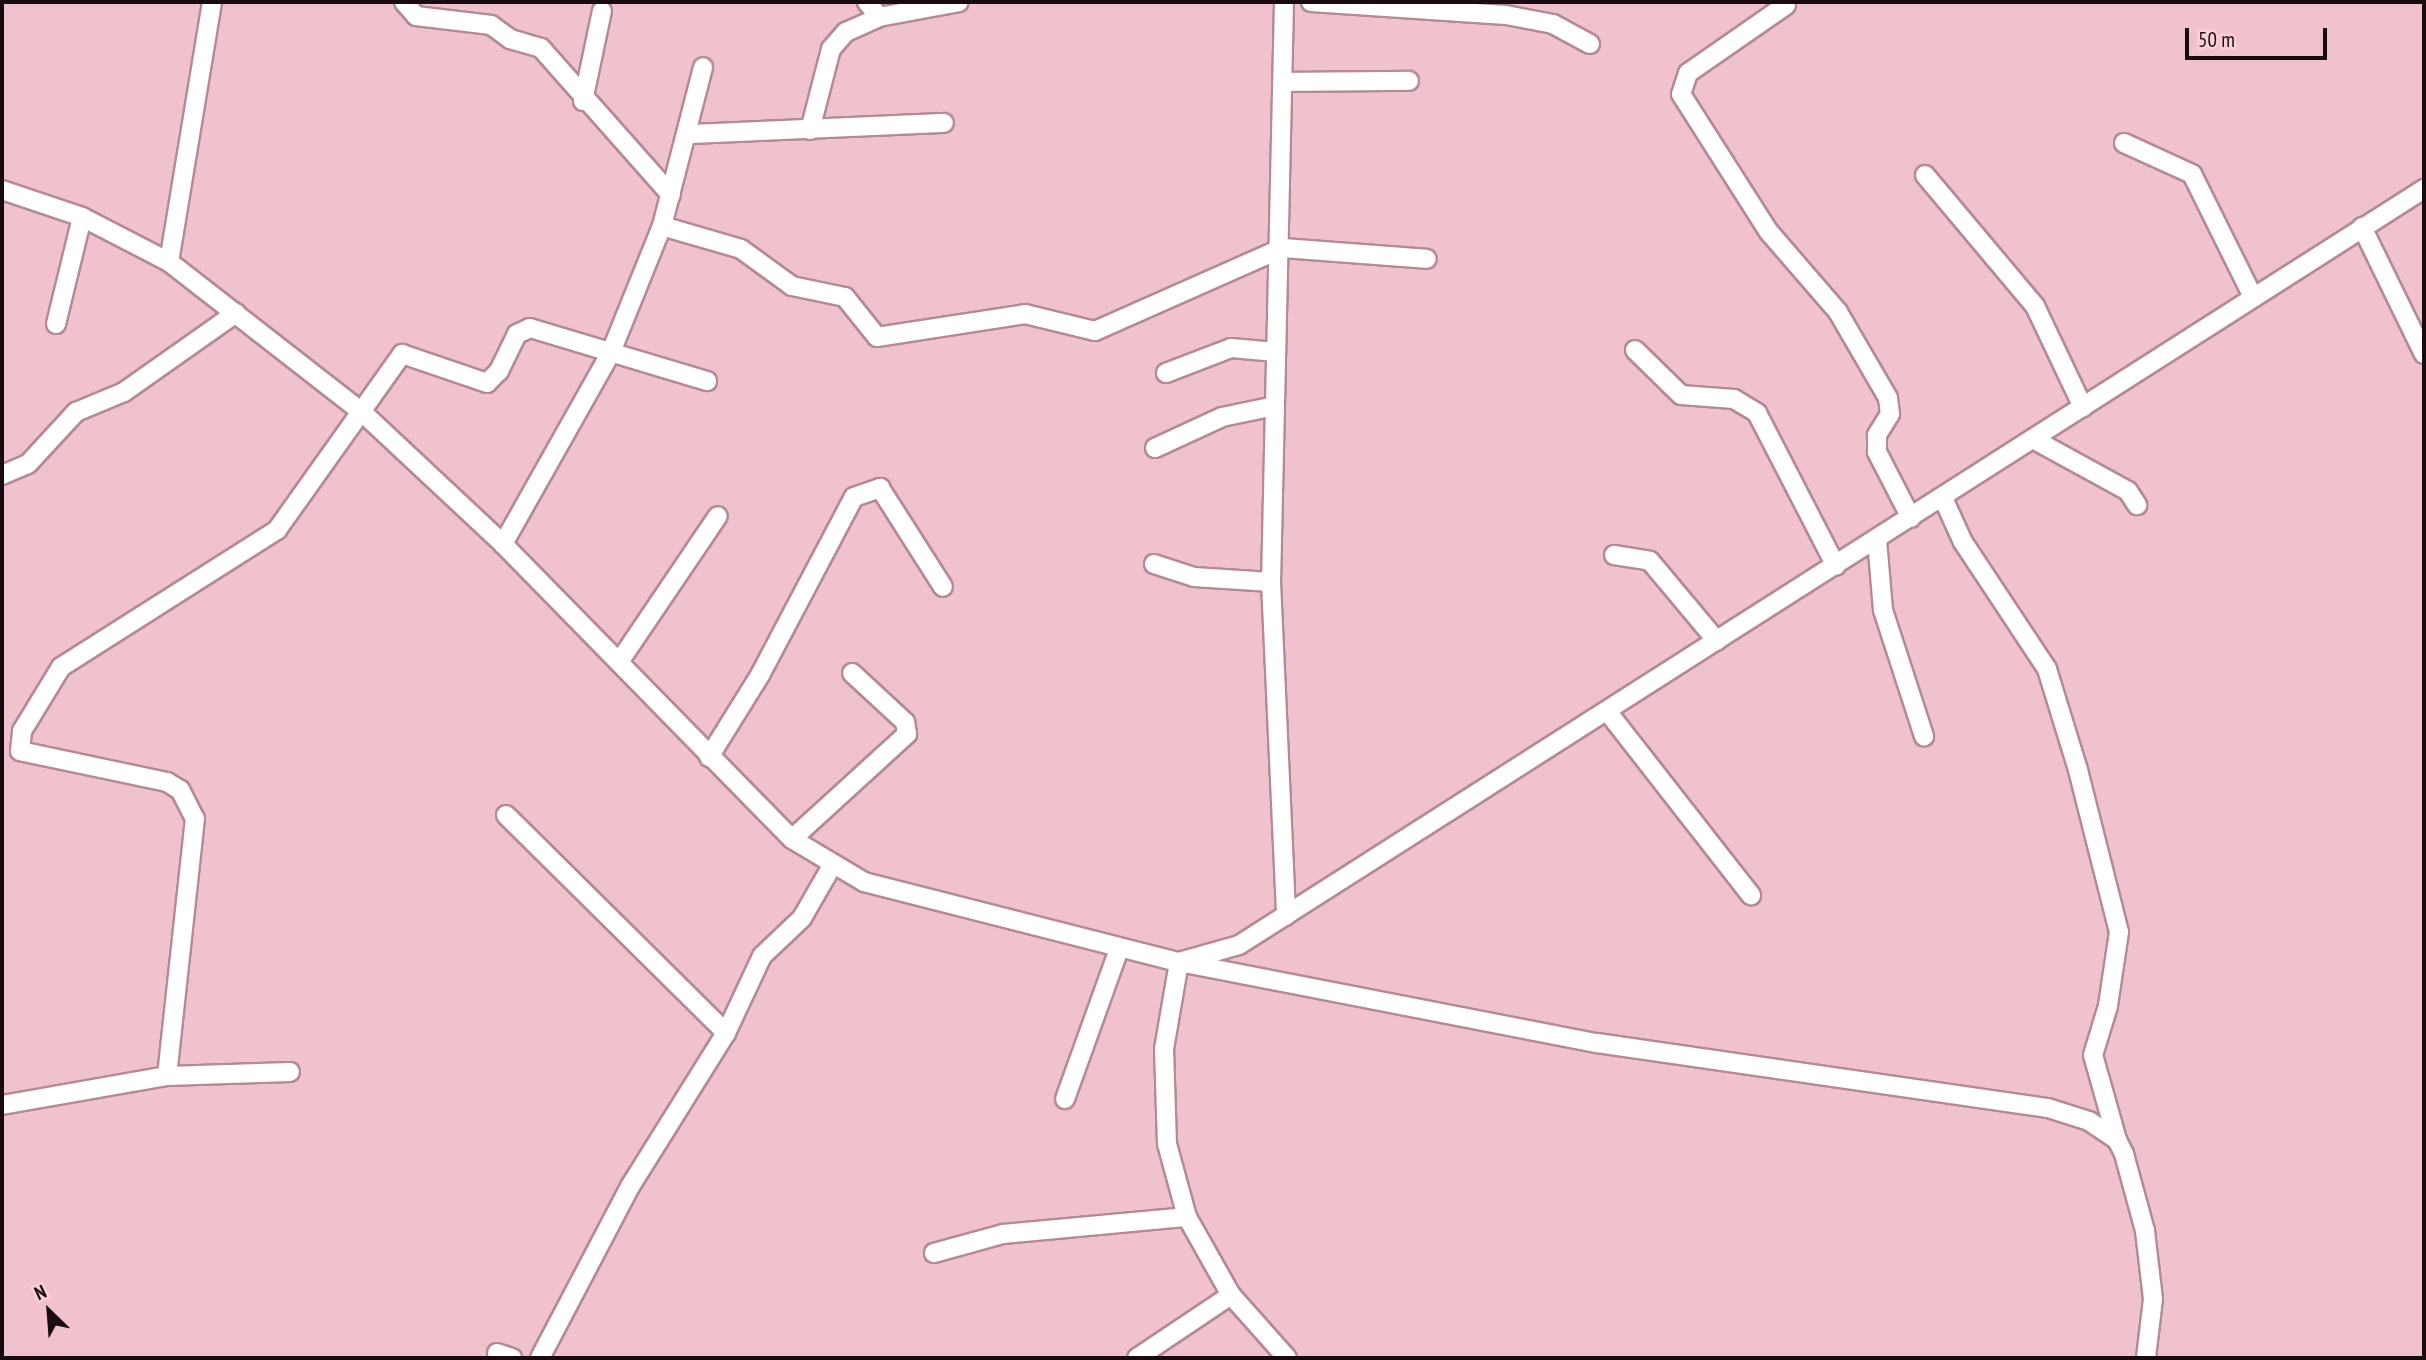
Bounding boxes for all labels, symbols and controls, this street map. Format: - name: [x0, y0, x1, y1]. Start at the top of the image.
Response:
- scale bar: [2188, 14, 2330, 58]
- text: 50 m: [2198, 26, 2235, 53]
- north arrow: [14, 1276, 84, 1346]
- text: N: [30, 1279, 50, 1305]

